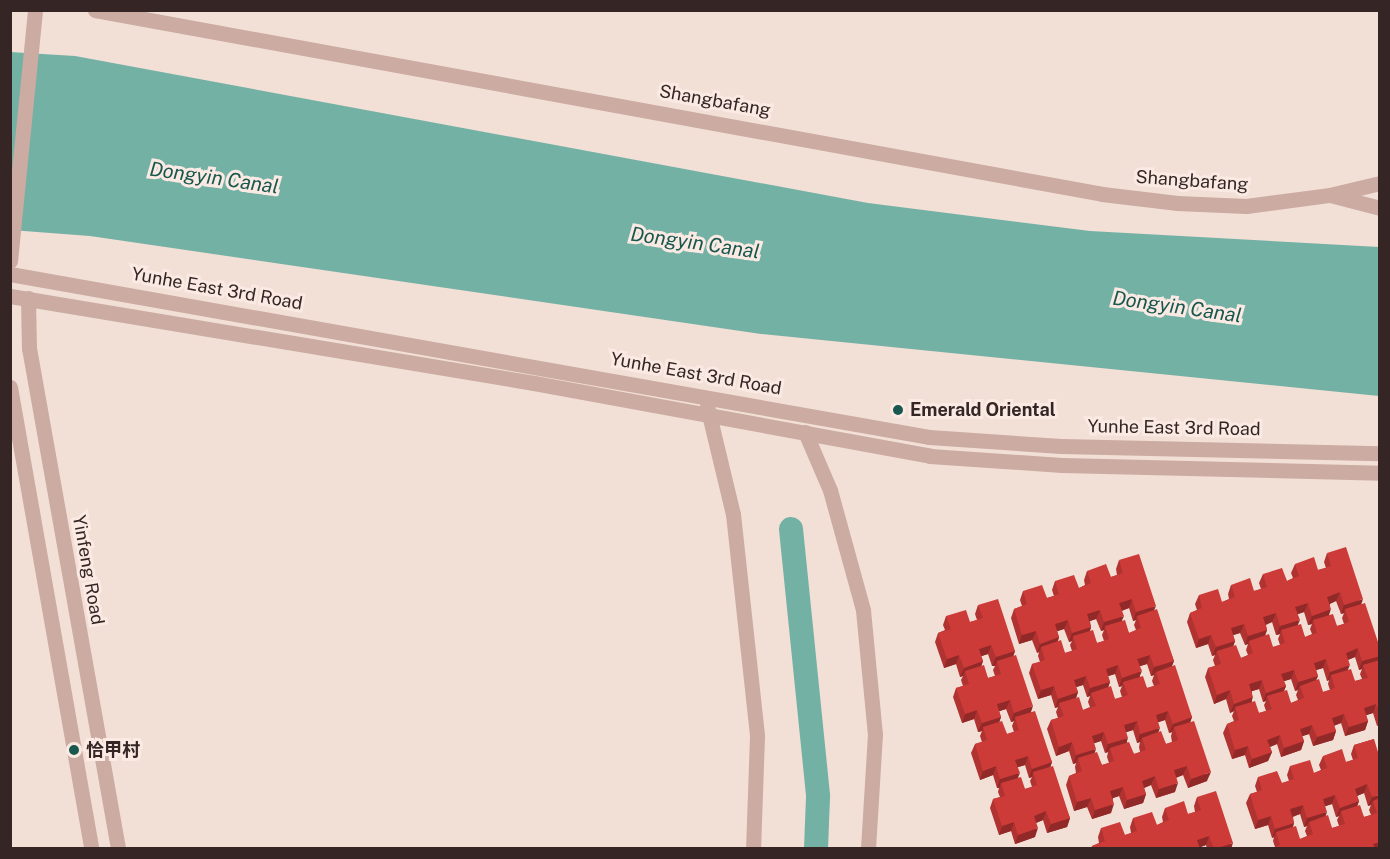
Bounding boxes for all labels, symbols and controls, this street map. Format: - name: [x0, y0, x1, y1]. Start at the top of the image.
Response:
- street label: Shangbafang: [657, 81, 773, 121]
- water label: Dongyin Canal: [148, 157, 280, 199]
- street label: Shangbafang: [1135, 166, 1249, 196]
- water label: Dongyin Canal: [629, 222, 761, 264]
- street label: Yunhe East 3rd Road: [130, 263, 304, 315]
- water label: Dongyin Canal: [1111, 286, 1243, 328]
- street label: Yunhe East 3rd Road: [609, 348, 783, 400]
- place label: Emerald Oriental: [910, 399, 1056, 421]
- marker: Emerald Oriental: [891, 403, 905, 417]
- street label: Yunhe East 3rd Road: [1087, 416, 1261, 440]
- street label: Yinfeng Road: [68, 513, 108, 627]
- place label: 恰甲村: [86, 739, 140, 761]
- marker: 恰甲村: [67, 743, 81, 757]

